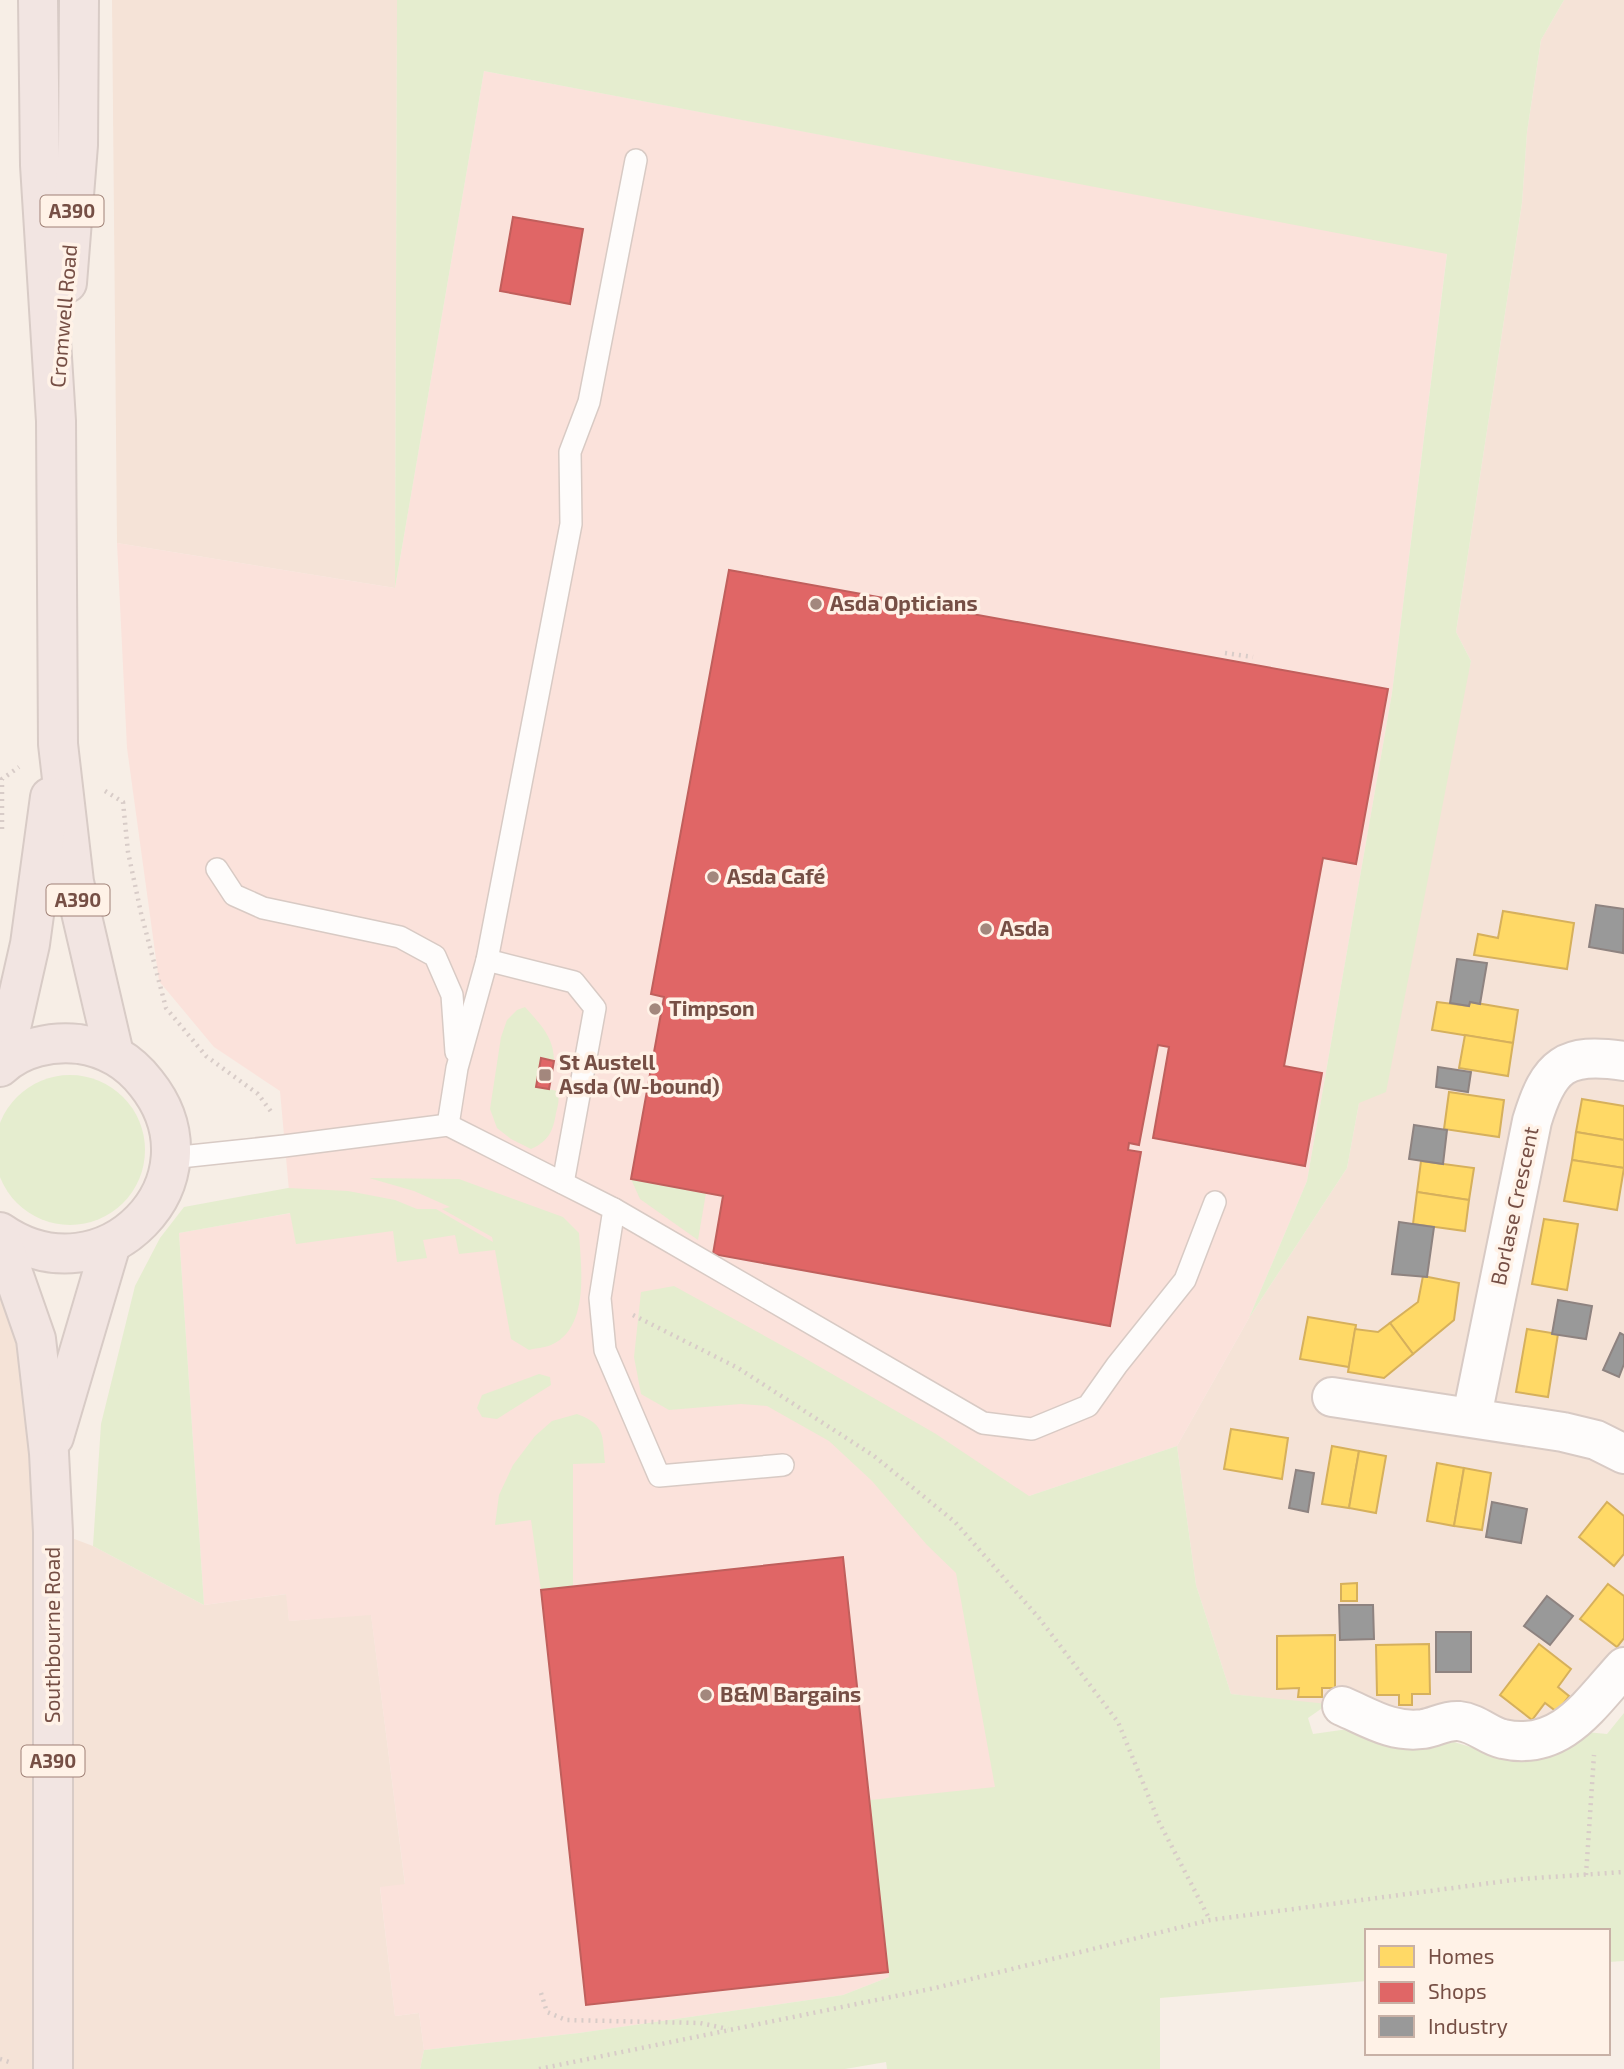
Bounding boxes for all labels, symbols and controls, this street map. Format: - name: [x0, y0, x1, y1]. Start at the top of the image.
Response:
- road number: A390: [41, 196, 104, 226]
- street label: Cromwell Road: [44, 243, 81, 389]
- place label: Asda Opticians: [830, 590, 978, 615]
- marker: Asda Opticians: [808, 596, 824, 612]
- place label: Asda Café: [727, 863, 826, 888]
- marker: Asda Café: [705, 869, 721, 885]
- road number: A390: [46, 885, 110, 916]
- place label: Asda: [1000, 915, 1049, 940]
- marker: Asda: [978, 921, 994, 937]
- place label: Timpson: [669, 995, 755, 1020]
- marker: Timpson: [647, 1001, 663, 1017]
- place label: St Austell Asda (W-bound): [559, 1049, 720, 1098]
- marker: St Austell Asda (W-bound): [537, 1067, 553, 1083]
- street label: Borlase Crescent: [1485, 1124, 1543, 1287]
- street label: Southbourne Road: [39, 1547, 64, 1723]
- place label: B&M Bargains: [720, 1681, 861, 1706]
- marker: B&M Bargains: [698, 1687, 714, 1703]
- road number: A390: [22, 1746, 84, 1777]
- legend: [1365, 1929, 1610, 2055]
- text: Homes: [1428, 1943, 1494, 1968]
- text: Shops: [1428, 1978, 1487, 2003]
- text: Industry: [1428, 2013, 1508, 2038]

